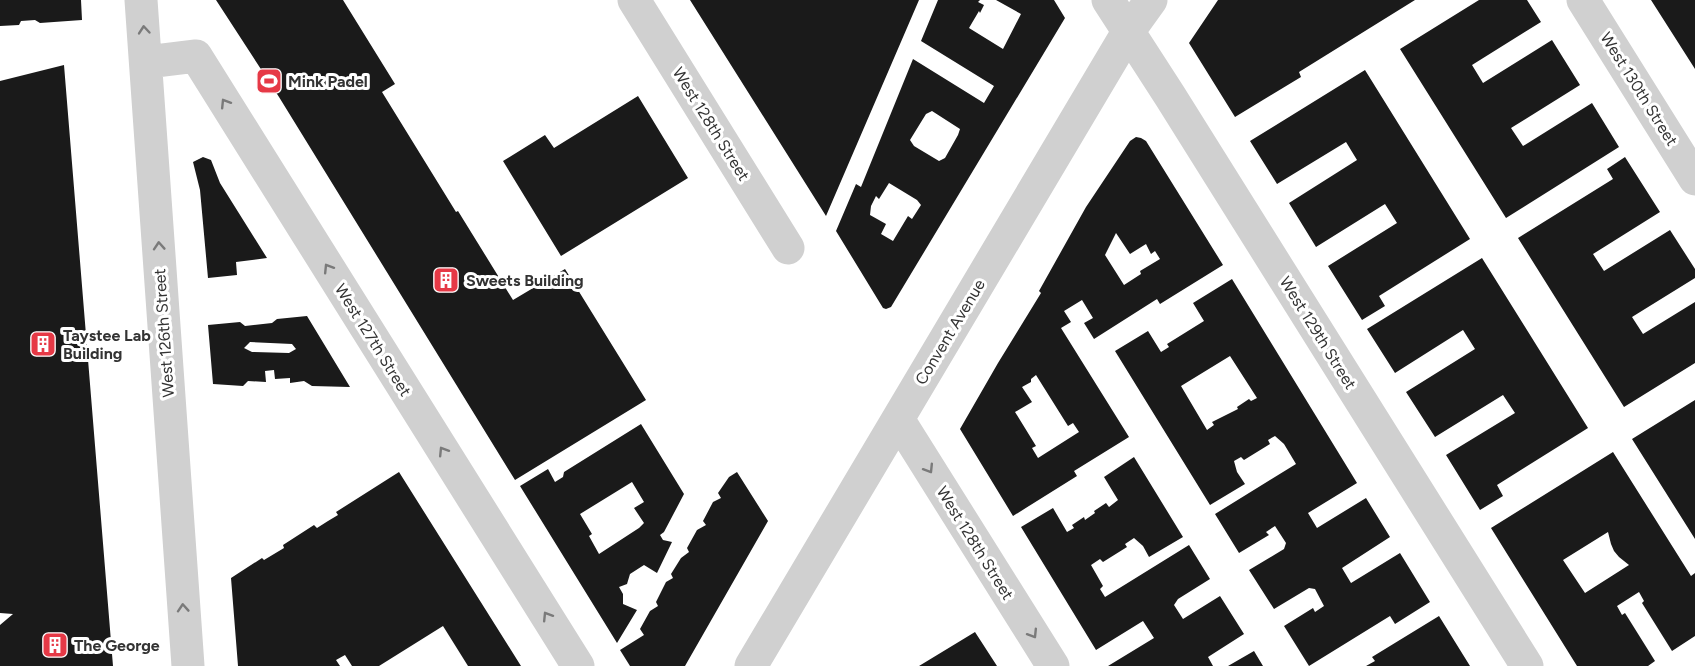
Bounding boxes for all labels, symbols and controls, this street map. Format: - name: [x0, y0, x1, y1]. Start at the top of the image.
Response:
- one-way arrow: [138, 25, 151, 35]
- street label: West 130th Street: [1596, 29, 1682, 149]
- street label: West 128th Street: [668, 64, 754, 184]
- sports icon: Mink Padel: [254, 66, 284, 96]
- place label: Mink Padel: [288, 72, 368, 91]
- one-way arrow: [221, 99, 232, 110]
- one-way arrow: [152, 241, 165, 250]
- one-way arrow: [324, 264, 336, 274]
- building icon: Sweets Building: [431, 265, 461, 295]
- street label: West 126th Street: [150, 268, 178, 398]
- place label: Sweets Building: [466, 271, 584, 290]
- street label: West 129th Street: [1276, 273, 1360, 393]
- street label: Convent Avenue: [911, 276, 989, 388]
- street label: West 127th Street: [331, 280, 415, 400]
- place label: Taystee Lab Building: [63, 326, 151, 363]
- building icon: Taystee Lab Building: [28, 329, 58, 359]
- one-way arrow: [439, 447, 450, 458]
- one-way arrow: [922, 462, 933, 473]
- street label: West 128th Street: [932, 483, 1018, 603]
- one-way arrow: [177, 603, 190, 612]
- one-way arrow: [543, 612, 554, 623]
- one-way arrow: [1025, 628, 1037, 638]
- building icon: The George: [40, 630, 70, 660]
- place label: The George: [74, 636, 160, 655]

